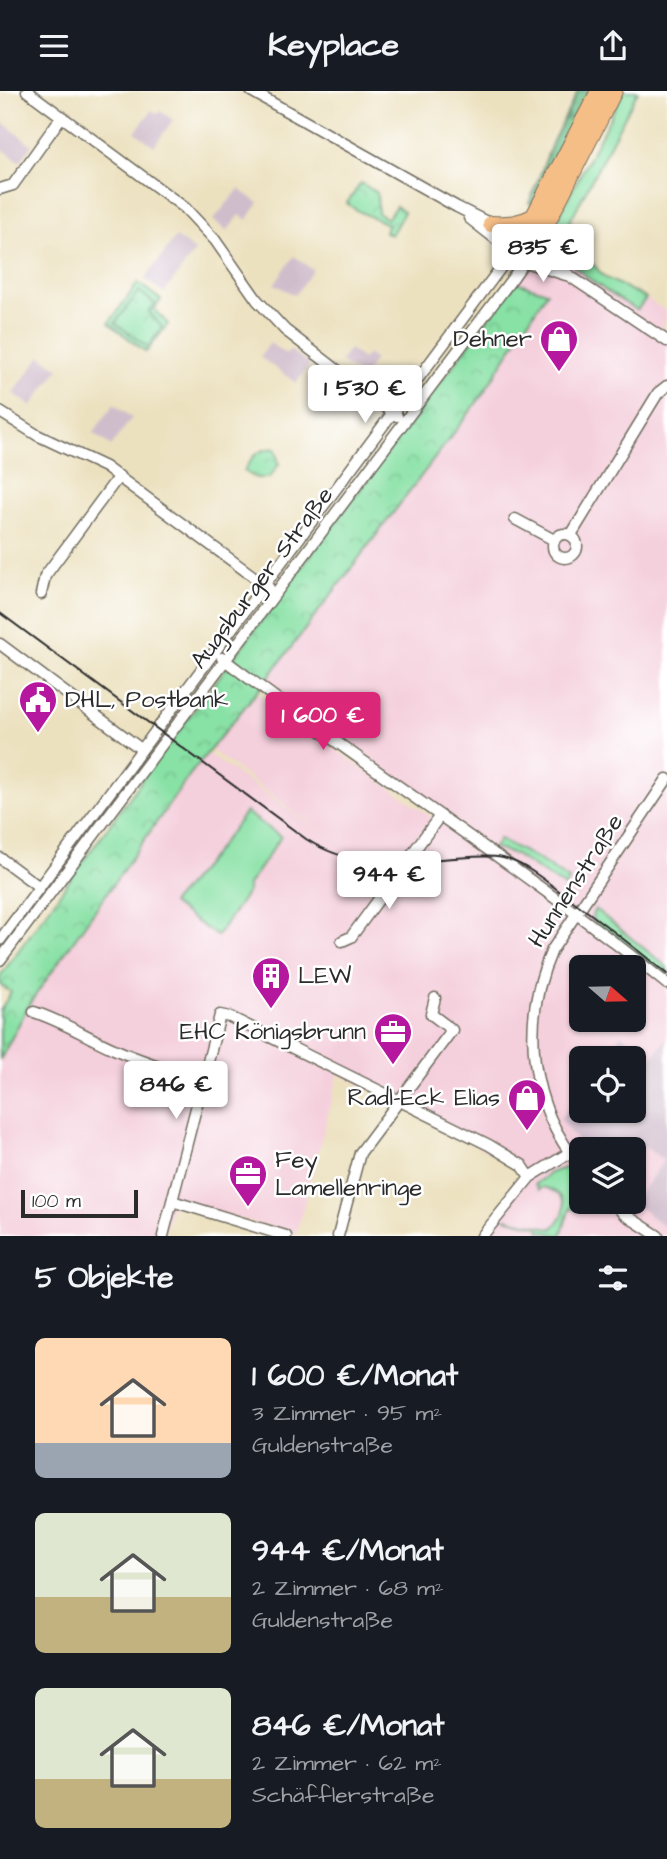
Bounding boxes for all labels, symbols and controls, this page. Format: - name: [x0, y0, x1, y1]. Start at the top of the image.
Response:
- text: Keyplace: [268, 23, 399, 68]
- icon: menu: [35, 27, 73, 65]
- icon: share: [594, 27, 632, 65]
- pin: 835 €: [494, 225, 592, 284]
- text: 835 €: [508, 231, 578, 263]
- shop icon: Dehner: [538, 318, 580, 373]
- place label: Dehner: [453, 322, 532, 356]
- pin: 1 530 €: [300, 365, 430, 425]
- text: 1 530 €: [324, 372, 406, 404]
- street label: Augsburger Straße: [182, 480, 342, 677]
- public building icon: DHL, Postbank: [17, 679, 59, 734]
- place label: DHL, Postbank: [65, 683, 229, 717]
- pin: 1 600 €: [258, 693, 388, 752]
- text: 1 600 €: [281, 699, 365, 731]
- street label: Hunnenstraße: [520, 808, 632, 954]
- pin: 944 €: [340, 851, 438, 911]
- text: 944 €: [353, 858, 425, 890]
- building icon: LEW: [250, 955, 292, 1010]
- north arrow: [569, 955, 646, 1033]
- map controls: [569, 955, 646, 1214]
- place label: LEW: [298, 959, 352, 993]
- office icon: EHC Königsbrunn: [372, 1011, 414, 1066]
- place label: EHC Königsbrunn: [180, 1015, 366, 1050]
- button: locate: [569, 1046, 646, 1123]
- pin: 846 €: [127, 1061, 225, 1121]
- text: 846 €: [140, 1068, 212, 1100]
- shop icon: Radl-Eck Elias: [506, 1077, 548, 1132]
- place label: Radl-Eck Elias: [348, 1081, 500, 1115]
- button: layers: [569, 1137, 646, 1214]
- place label: Fey Lamellenringe: [275, 1143, 422, 1206]
- office icon: Fey Lamellenringe: [227, 1153, 269, 1208]
- scale bar: [21, 1187, 138, 1219]
- text: 100 m: [32, 1188, 81, 1215]
- text: 5 Objekte: [35, 1257, 174, 1299]
- icon: filters: [594, 1259, 632, 1297]
- text: 1 600 €/Monat: [252, 1355, 458, 1397]
- icon: home: [91, 1366, 175, 1450]
- text: 3 Zimmer · 95 m²: [252, 1397, 442, 1429]
- text: Guldenstraße: [252, 1429, 393, 1461]
- text: 944 €/Monat: [252, 1530, 444, 1572]
- icon: home: [91, 1541, 175, 1625]
- text: 2 Zimmer · 68 m²: [252, 1572, 444, 1604]
- text: Guldenstraße: [252, 1604, 393, 1636]
- text: 846 €/Monat: [252, 1705, 444, 1747]
- icon: home: [91, 1716, 175, 1800]
- text: 2 Zimmer · 62 m²: [252, 1747, 442, 1779]
- text: Schäfflerstraße: [252, 1779, 435, 1811]

